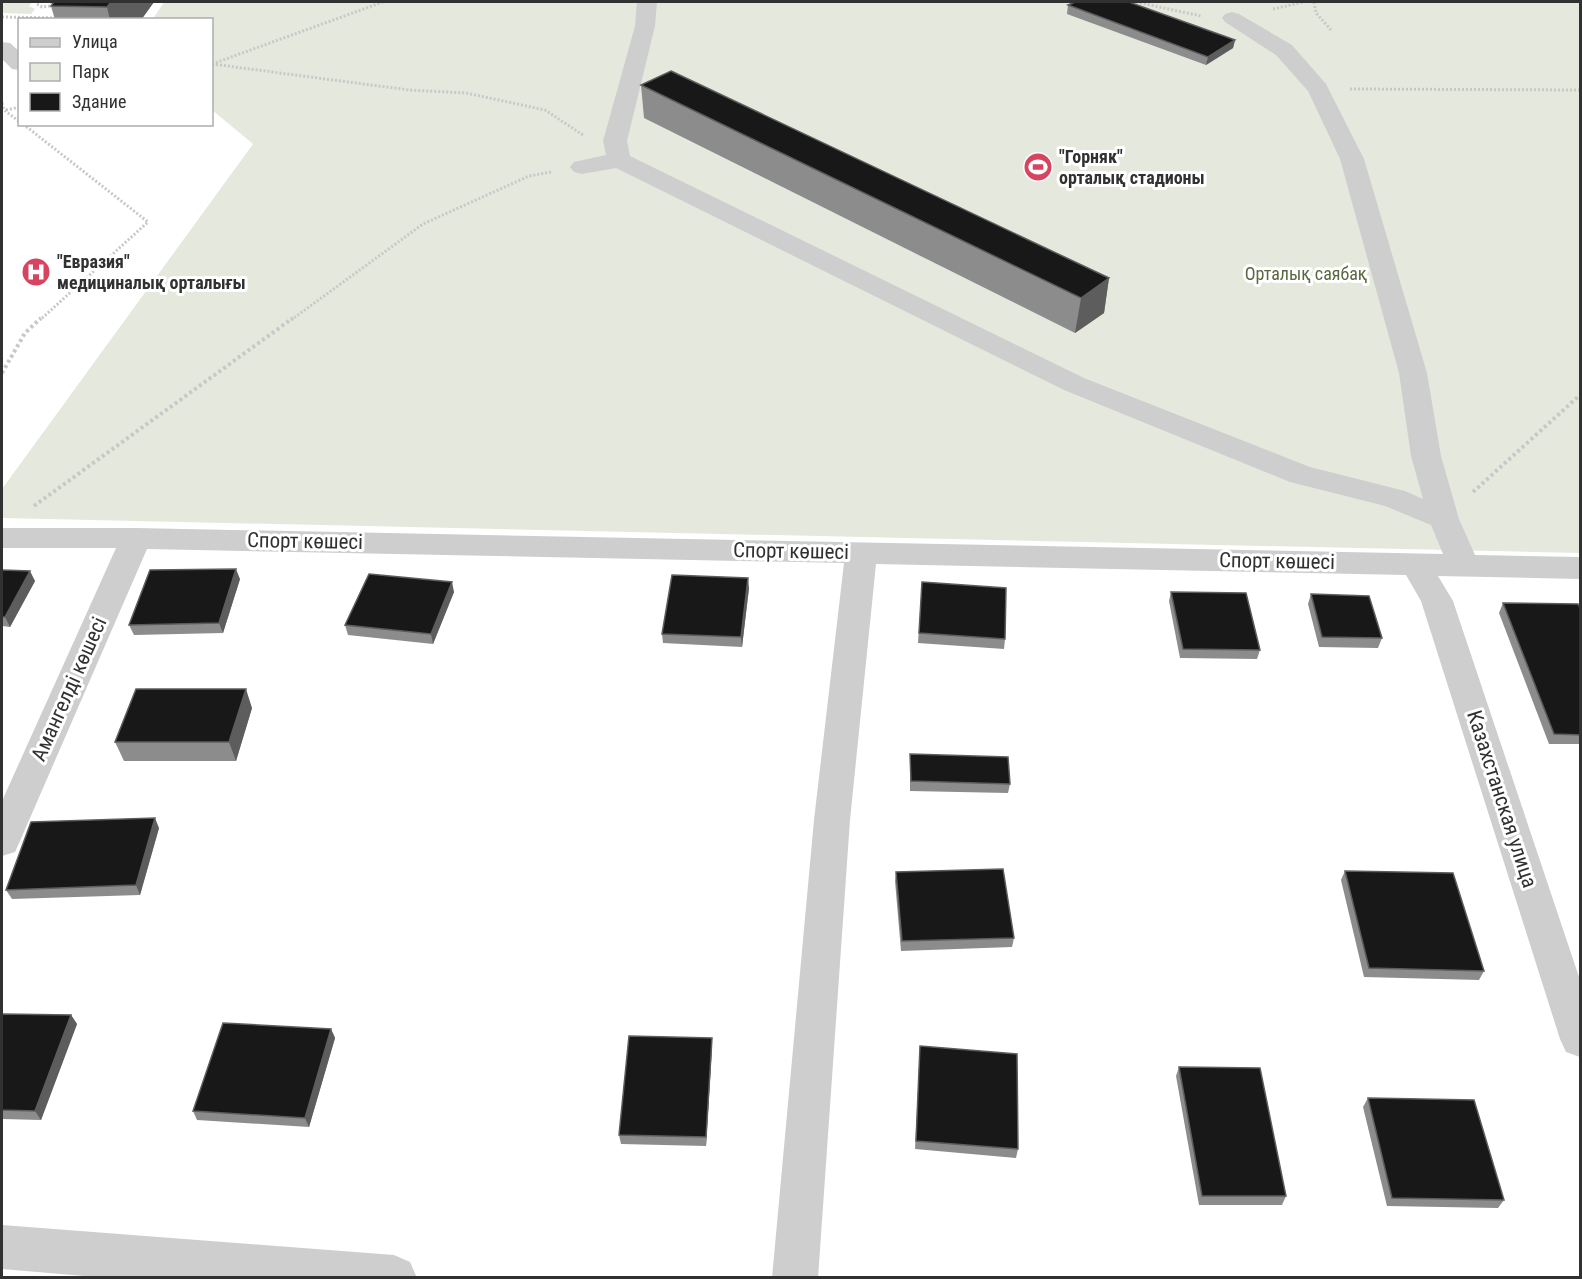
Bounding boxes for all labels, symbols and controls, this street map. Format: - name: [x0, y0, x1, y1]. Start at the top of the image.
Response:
- legend: [18, 18, 213, 126]
- text: Улица: [72, 31, 118, 52]
- text: Парк: [72, 61, 110, 82]
- text: Здание: [72, 91, 126, 112]
- place label: "Горняк" орталық стадионы: [1059, 146, 1205, 188]
- sports icon: "Горняк" орталық стадионы: [1022, 151, 1054, 183]
- place label: "Евразия" медициналық орталығы: [57, 251, 246, 293]
- hospital icon: "Евразия" медициналық орталығы: [20, 256, 52, 288]
- park label: Орталық саябақ: [1245, 263, 1367, 284]
- street label: Спорт көшесі: [247, 528, 363, 554]
- street label: Спорт көшесі: [733, 538, 849, 564]
- street label: Спорт көшесі: [1219, 548, 1335, 574]
- street label: Амангелді көшесі: [27, 613, 111, 765]
- street label: Казахстанская улица: [1462, 707, 1542, 891]

